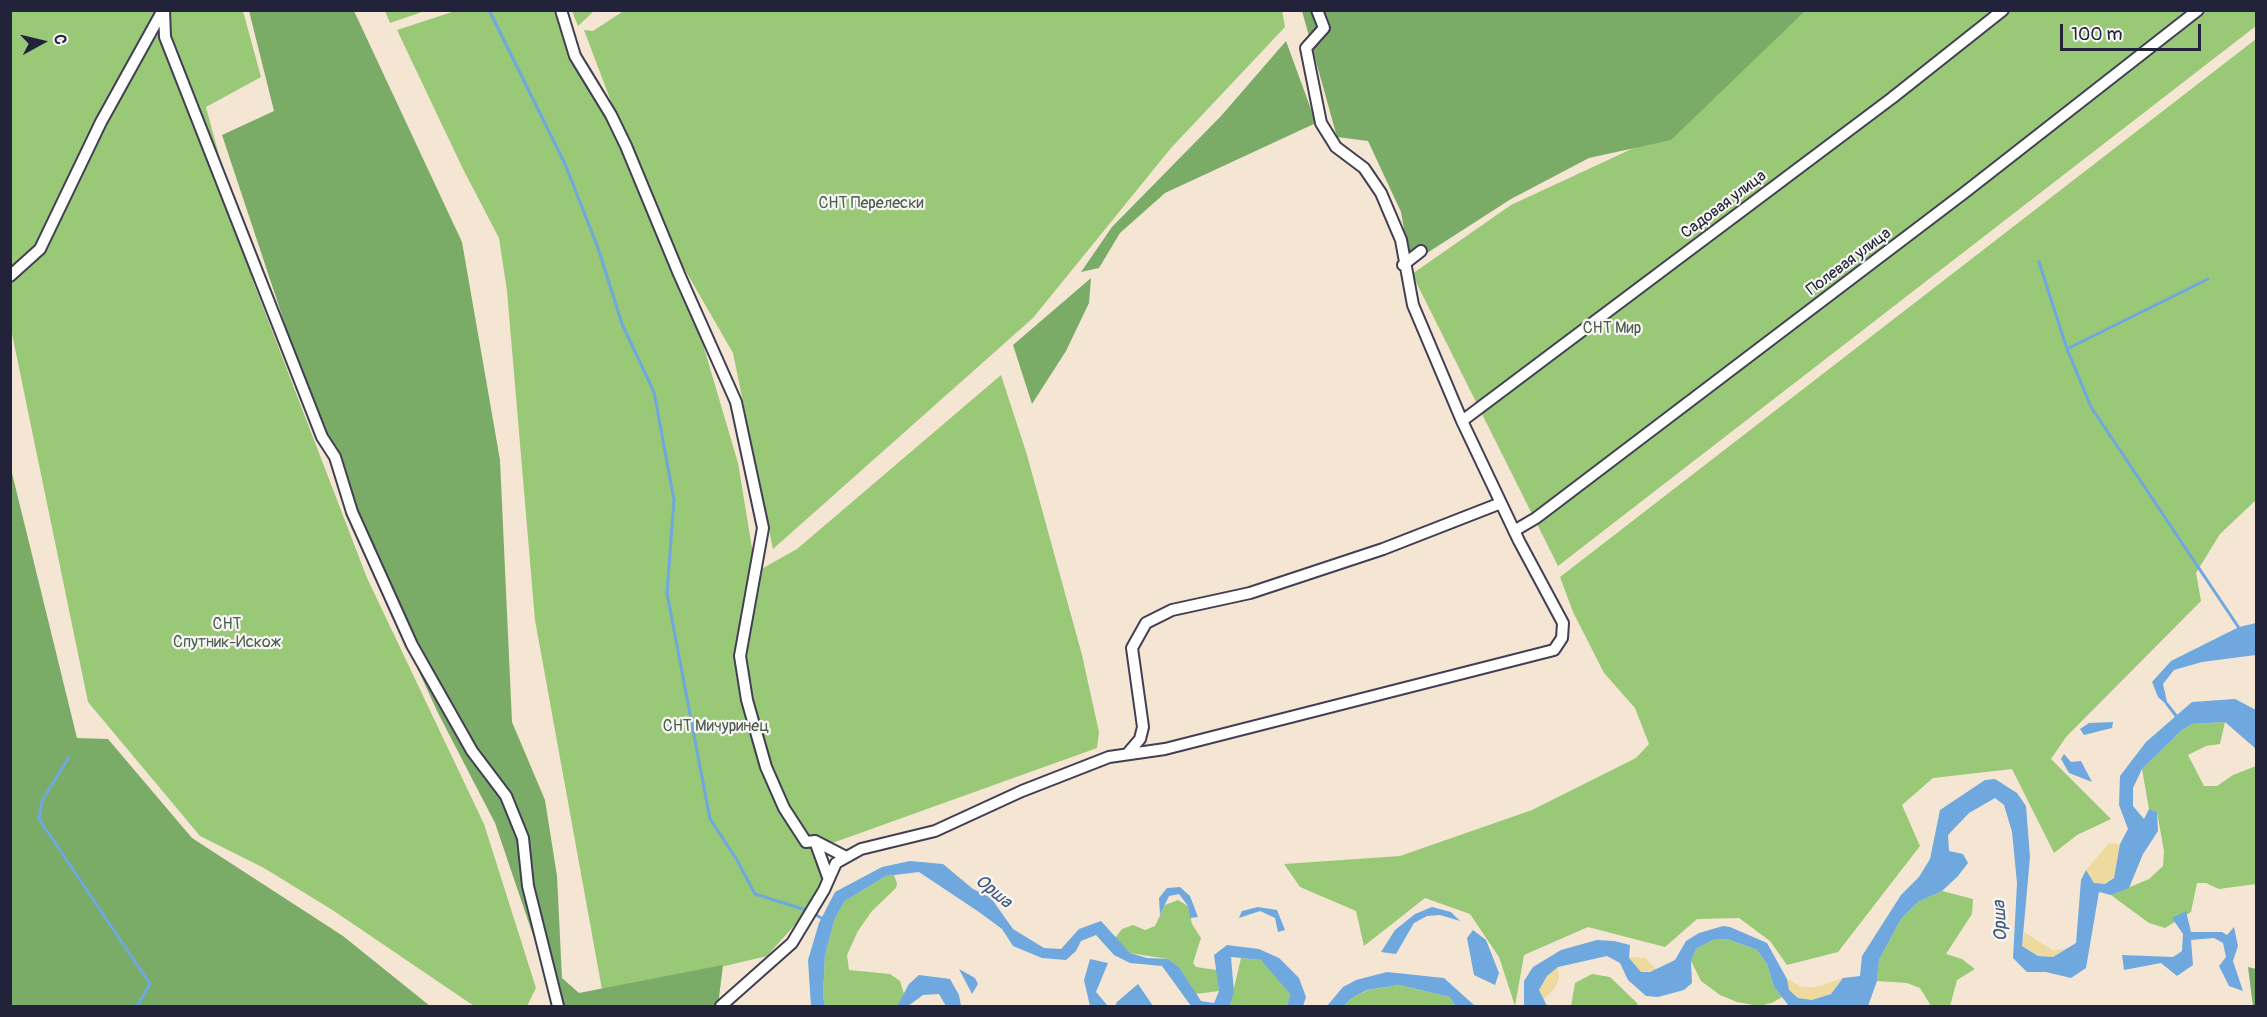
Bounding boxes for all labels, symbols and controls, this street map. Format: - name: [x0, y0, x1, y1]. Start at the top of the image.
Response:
- north arrow: [12, 12, 72, 72]
- scale bar: [2063, 12, 2204, 50]
- text: 100 m: [2071, 23, 2123, 46]
- text: С: [49, 33, 70, 46]
- street label: Садовая улица: [1678, 167, 1770, 243]
- park label: СНТ Перелески: [818, 194, 924, 214]
- street label: Полевая улица: [1803, 224, 1895, 300]
- park label: СНТ Мир: [1583, 319, 1641, 339]
- park label: СНТ Спутник-Искож: [173, 615, 281, 653]
- park label: СНТ Мичуринец: [663, 717, 769, 737]
- water label: Орша: [970, 871, 1016, 913]
- water label: Орша: [1989, 900, 2013, 942]

